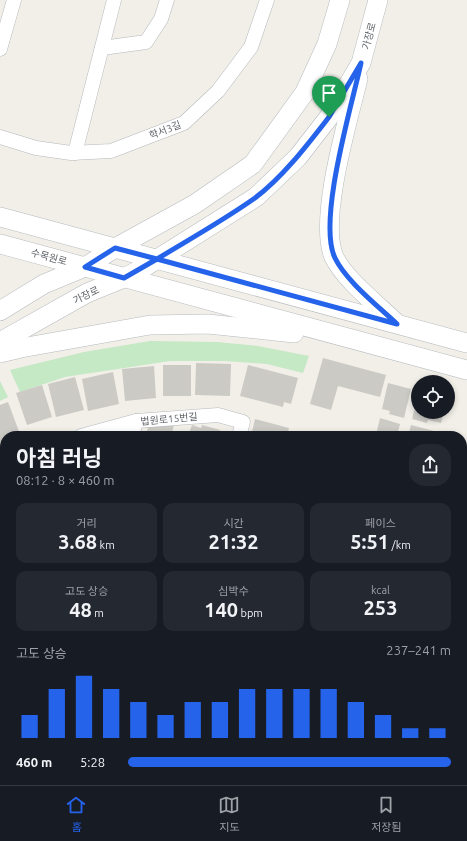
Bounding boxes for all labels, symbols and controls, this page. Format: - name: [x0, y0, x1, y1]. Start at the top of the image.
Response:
- street label: 가장로: [360, 21, 378, 51]
- pin: [312, 76, 346, 117]
- icon: arrive: [318, 82, 340, 104]
- street label: 학서3길: [148, 119, 182, 141]
- street label: 수목원로: [30, 247, 68, 267]
- street label: 가장로: [71, 284, 101, 306]
- map controls: [411, 375, 455, 419]
- button: locate: [411, 375, 455, 419]
- street label: 법원로15번길: [140, 411, 198, 427]
- button: share: [409, 444, 451, 486]
- text: 아침 러닝: [16, 445, 102, 470]
- text: 08:12 · 8 × 460 m: [16, 473, 115, 487]
- text: 거리: [76, 517, 97, 529]
- text: 시간: [223, 517, 244, 529]
- text: 페이스: [365, 517, 396, 529]
- text: 3.68: [58, 530, 97, 553]
- text: 21:32: [208, 530, 259, 553]
- text: 5:51: [350, 530, 389, 553]
- text: km: [97, 539, 115, 551]
- text: /km: [389, 539, 411, 551]
- text: kcal: [371, 584, 390, 596]
- text: 고도 상승: [65, 585, 108, 597]
- text: 심박수: [218, 585, 249, 597]
- text: 253: [364, 596, 397, 619]
- text: 48: [69, 598, 92, 621]
- text: 140: [204, 598, 238, 621]
- text: m: [92, 607, 104, 619]
- text: bpm: [238, 607, 263, 619]
- text: 237–241 m: [386, 643, 451, 657]
- text: 고도 상승: [16, 646, 67, 660]
- text: 460 m: [16, 755, 52, 769]
- text: 5:28: [80, 755, 105, 769]
- tab: 홈: [65, 794, 87, 834]
- tab: 지도: [218, 794, 240, 834]
- tab: 저장됨: [371, 794, 402, 834]

